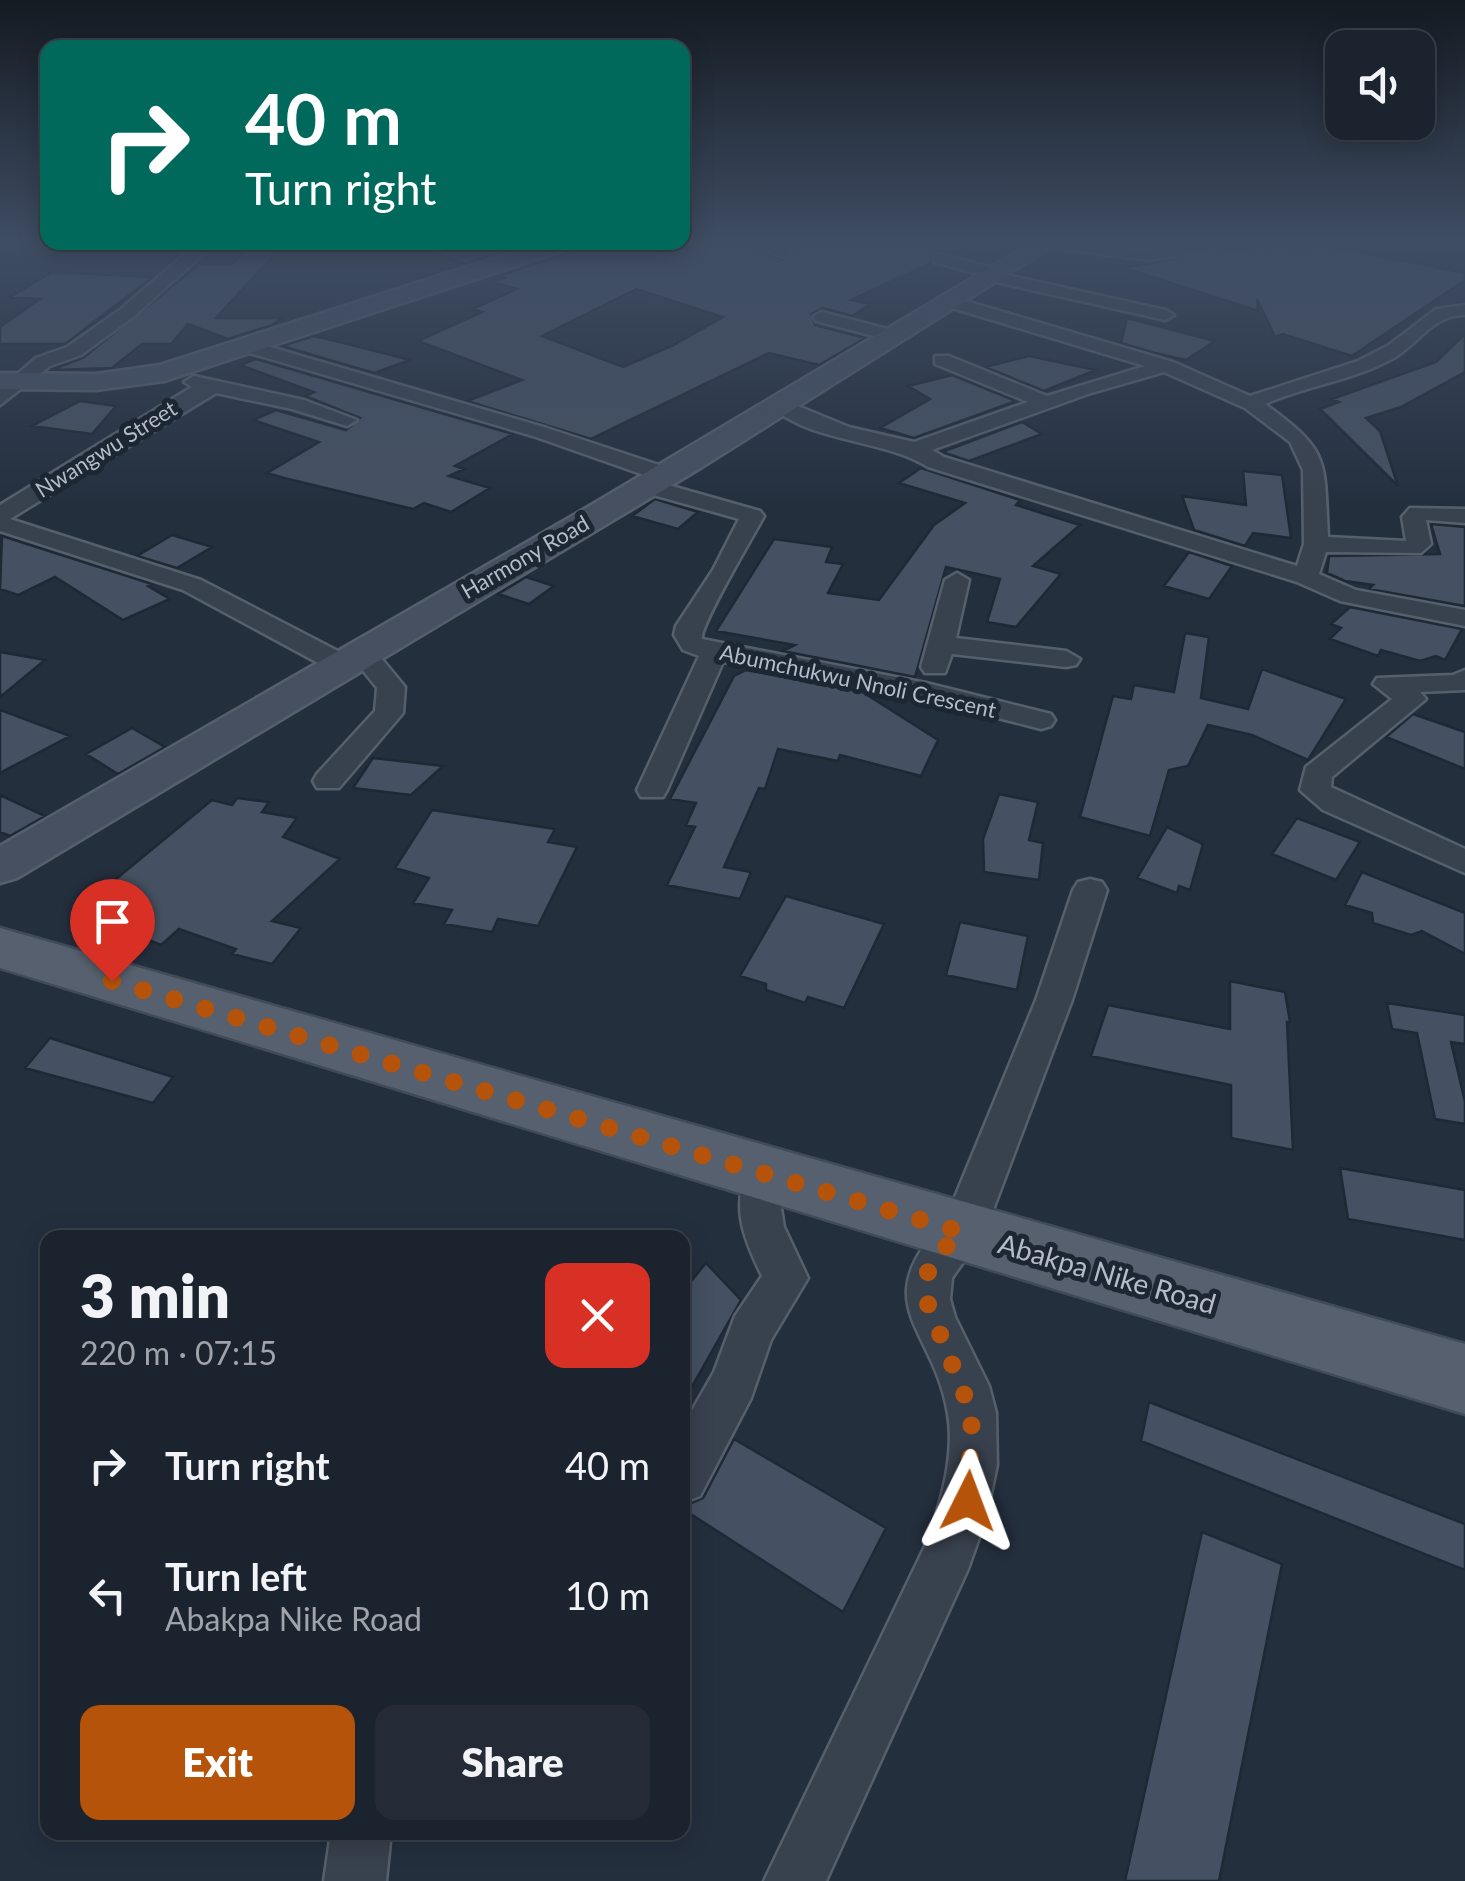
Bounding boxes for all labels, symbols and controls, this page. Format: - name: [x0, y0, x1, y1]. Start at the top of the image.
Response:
- map controls: [1325, 30, 1435, 140]
- button: sound: [1325, 30, 1435, 140]
- text: 40 m: [245, 76, 402, 160]
- icon: right: [80, 80, 210, 210]
- text: Turn right: [245, 161, 436, 215]
- street label: Nwangwu Street: [30, 394, 181, 503]
- street label: Harmony Road: [456, 509, 594, 604]
- street label: Abumchukwu Nnoli Crescent: [718, 638, 999, 723]
- pin: [70, 879, 155, 982]
- icon: arrive: [85, 894, 140, 949]
- street label: Abakpa Nike Road: [995, 1226, 1220, 1320]
- text: 3 min: [80, 1259, 230, 1331]
- button: close: [545, 1263, 650, 1368]
- text: 220 m · 07:15: [80, 1333, 277, 1372]
- icon: right: [80, 1438, 135, 1493]
- text: Turn right: [165, 1442, 330, 1488]
- text: 40 m: [565, 1442, 650, 1488]
- position arrow: [916, 1449, 1020, 1553]
- text: Turn left: [165, 1553, 307, 1599]
- icon: left: [80, 1568, 135, 1623]
- text: 10 m: [565, 1572, 650, 1618]
- text: Abakpa Nike Road: [165, 1599, 422, 1638]
- button: Exit: [80, 1705, 355, 1820]
- button: Share: [375, 1705, 650, 1820]

